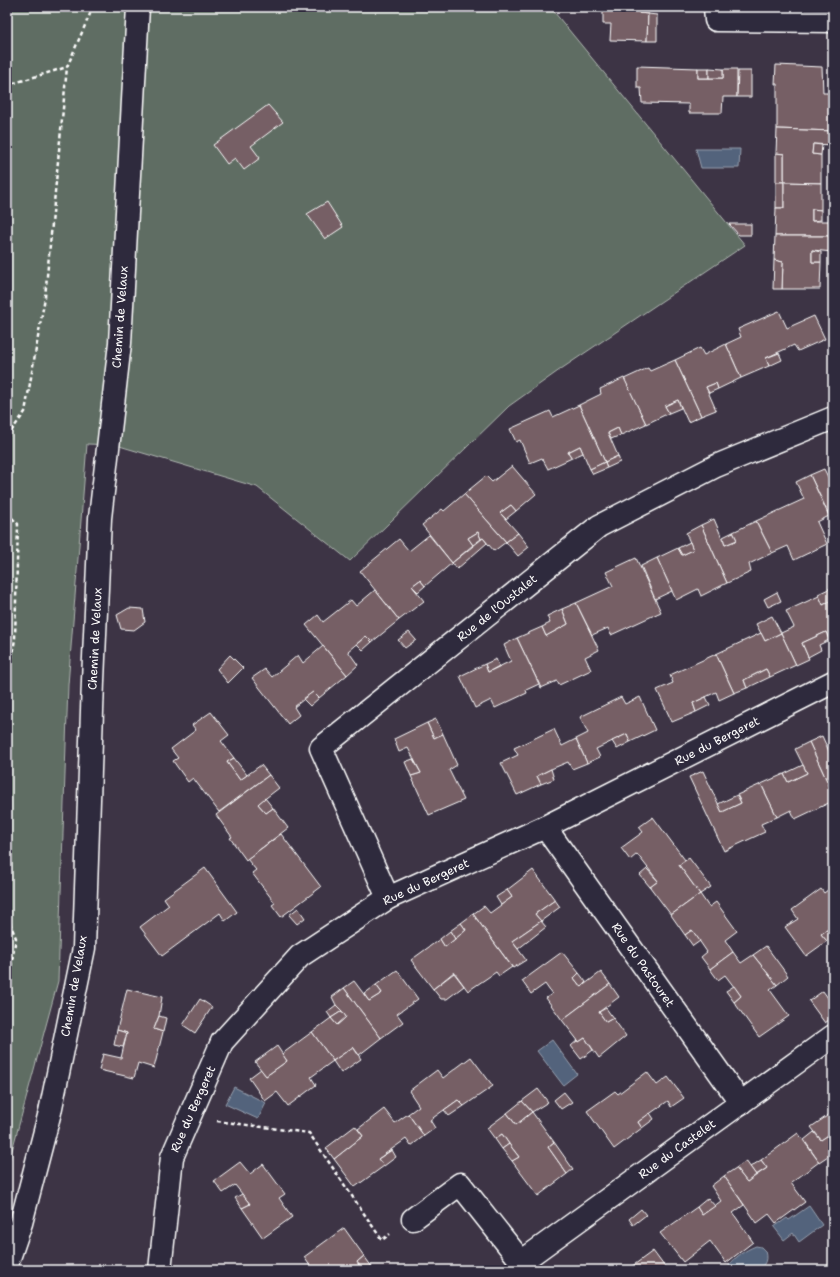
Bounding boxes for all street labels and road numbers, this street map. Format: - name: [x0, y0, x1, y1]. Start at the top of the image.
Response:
- street label: Chemin de Velaux: [108, 265, 132, 369]
- street label: Rue de l'Oustalet: [454, 571, 540, 645]
- street label: Chemin de Velaux: [84, 587, 106, 691]
- street label: Rue du Bergeret: [672, 713, 762, 769]
- street label: Rue du Bergeret: [380, 855, 472, 909]
- street label: Rue du Pastouret: [608, 920, 678, 1010]
- street label: Chemin de Velaux: [57, 934, 91, 1038]
- street label: Rue du Bergeret: [167, 1063, 219, 1155]
- street label: Rue du Castelet: [635, 1116, 719, 1182]

